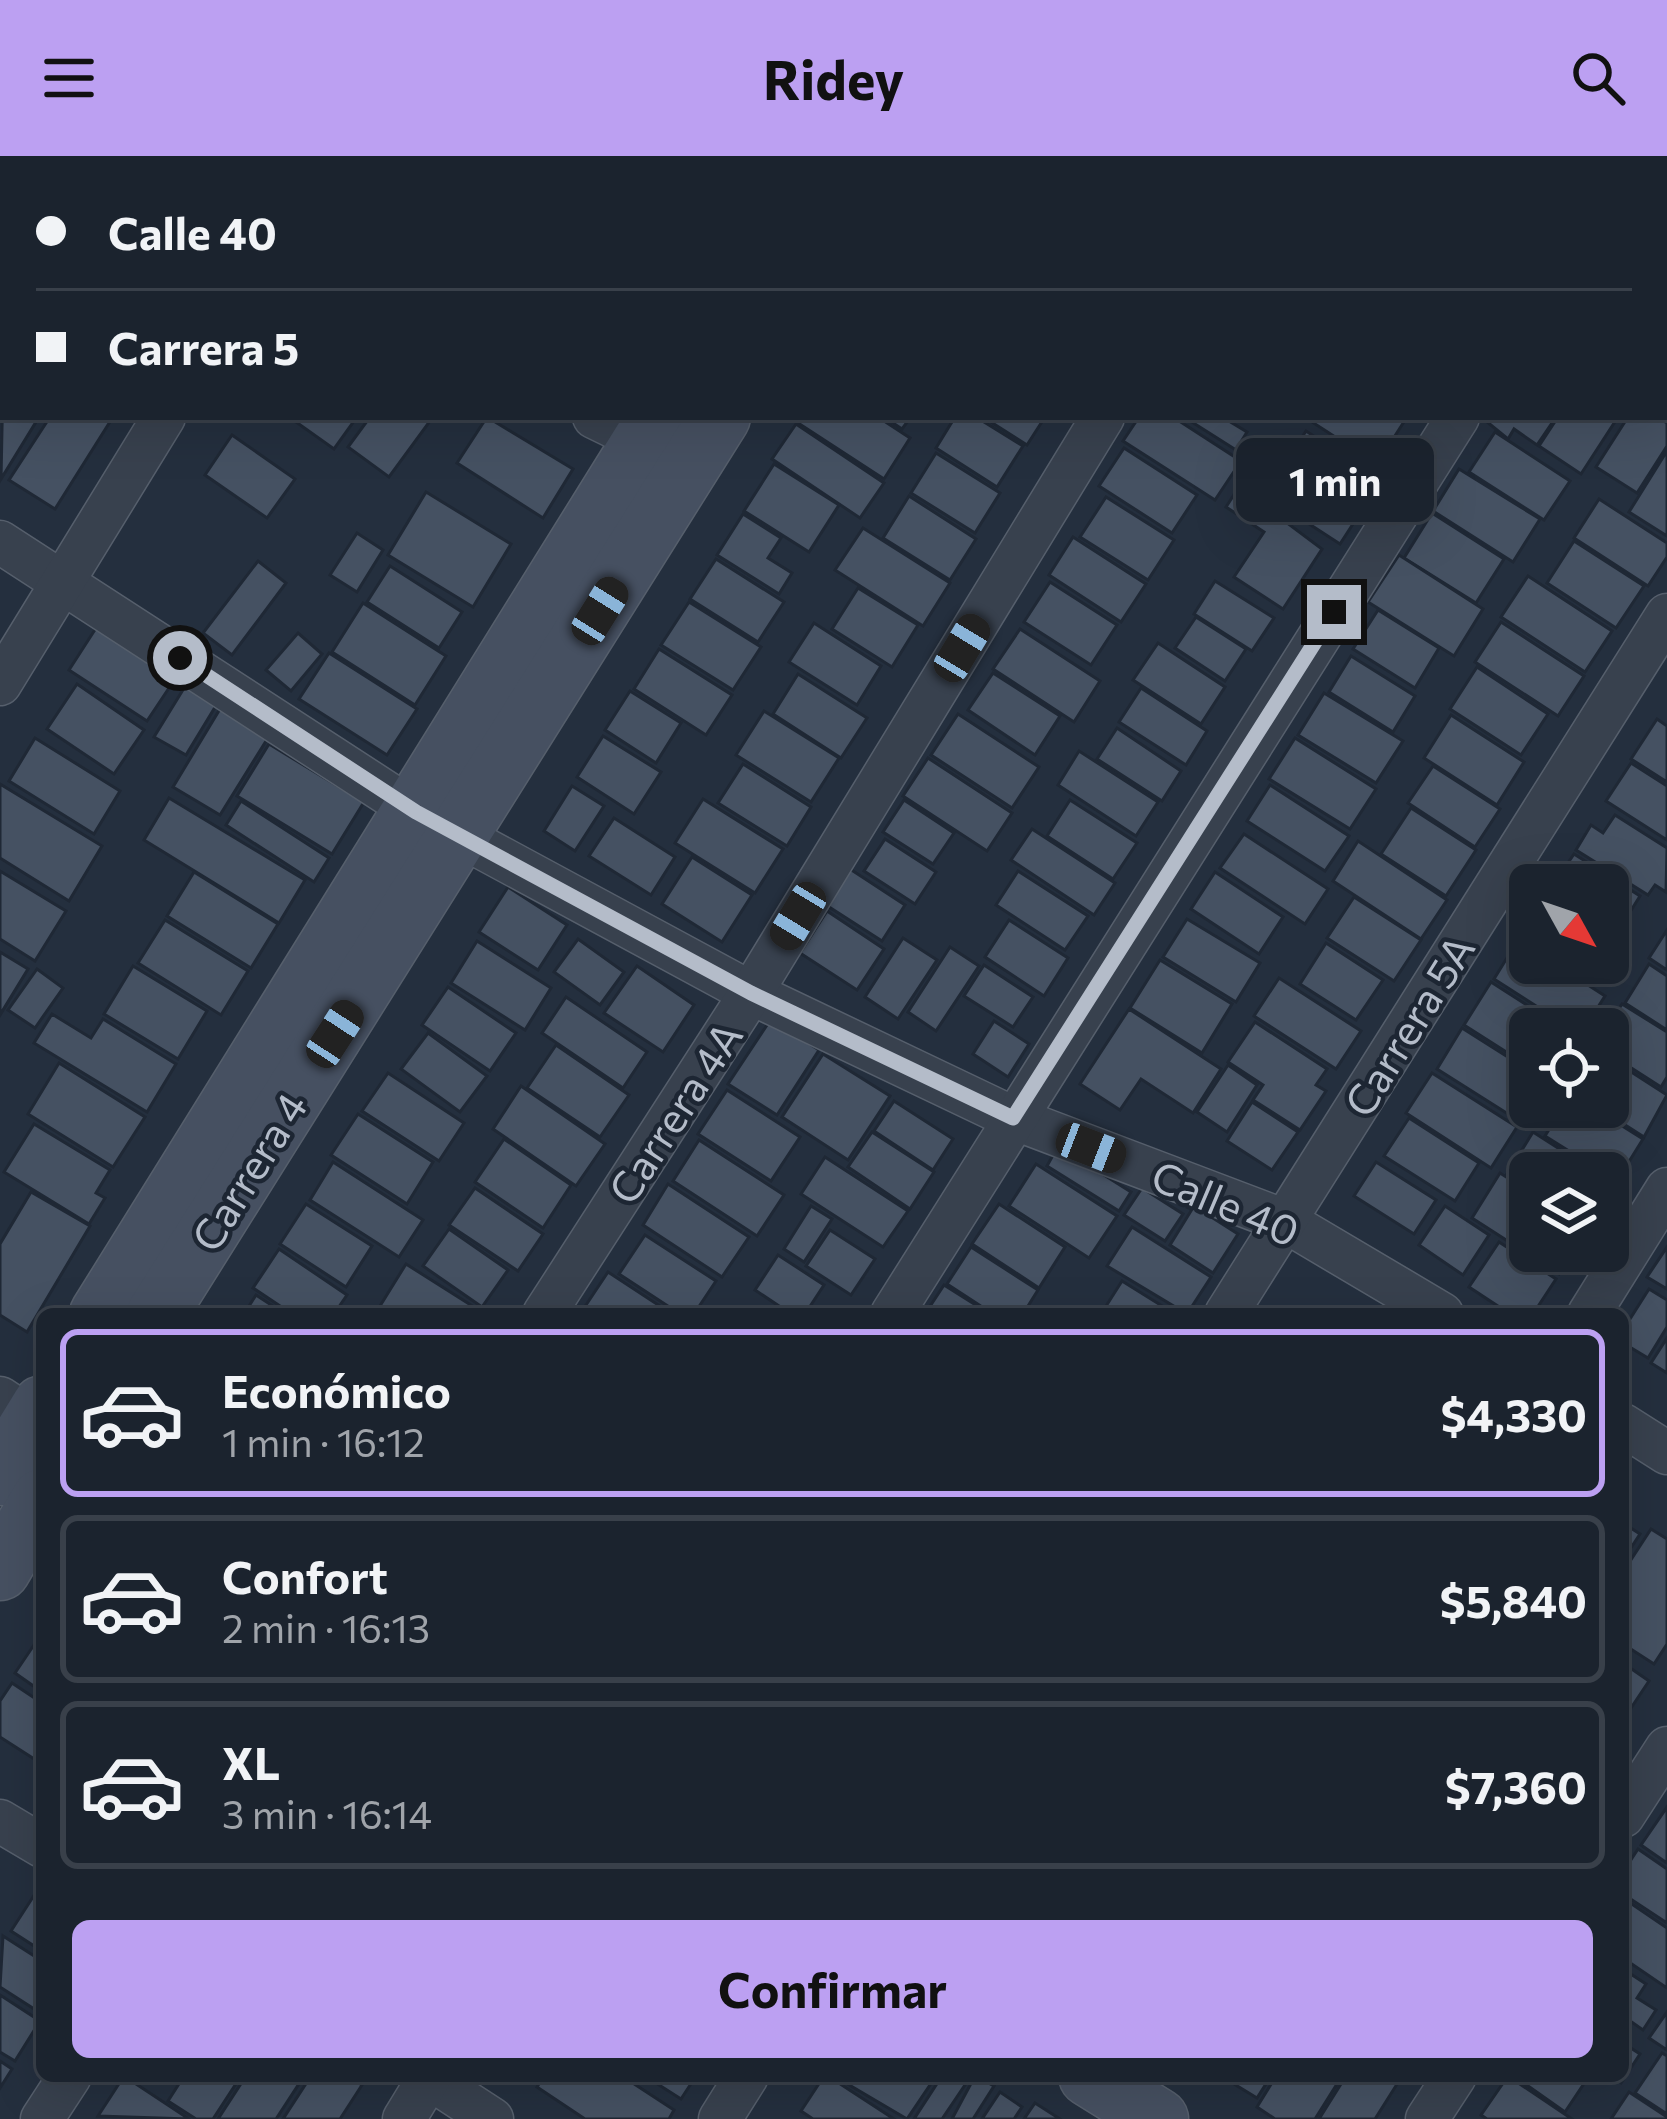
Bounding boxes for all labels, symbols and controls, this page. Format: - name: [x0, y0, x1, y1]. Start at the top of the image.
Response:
- icon: menu: [36, 45, 102, 111]
- text: Ridey: [763, 45, 904, 111]
- icon: search: [1565, 45, 1631, 111]
- text: Calle 40: [108, 204, 277, 259]
- text: Carrera 5: [108, 319, 299, 374]
- callout: 1 min: [1235, 438, 1433, 522]
- text: 1 min: [1289, 456, 1381, 504]
- car: [566, 571, 634, 651]
- route end: [1307, 585, 1361, 639]
- car: [928, 608, 996, 688]
- route start: [153, 631, 207, 685]
- north arrow: [1509, 864, 1629, 984]
- map controls: [1509, 864, 1629, 1272]
- car: [764, 876, 832, 956]
- street label: Carrera 5A: [1332, 925, 1484, 1125]
- car: [300, 994, 370, 1074]
- button: locate: [1509, 1008, 1629, 1128]
- street label: Carrera 4A: [596, 1011, 752, 1213]
- street label: Carrera 4: [179, 1082, 317, 1260]
- car: [1051, 1118, 1131, 1178]
- street label: Calle 40: [1145, 1148, 1307, 1256]
- button: layers: [1509, 1152, 1629, 1272]
- icon: car: [78, 1359, 186, 1467]
- text: Económico: [222, 1362, 451, 1417]
- text: $4,330: [1440, 1386, 1587, 1441]
- text: 1 min · 16:12: [222, 1417, 425, 1465]
- icon: car: [78, 1545, 186, 1653]
- text: Confort: [222, 1548, 388, 1603]
- text: $5,840: [1440, 1572, 1587, 1627]
- text: 2 min · 16:13: [222, 1603, 430, 1651]
- icon: car: [78, 1731, 186, 1839]
- text: XL: [222, 1734, 280, 1789]
- text: $7,360: [1445, 1758, 1587, 1813]
- text: 3 min · 16:14: [222, 1789, 432, 1837]
- button: Confirmar: [72, 1920, 1593, 2058]

